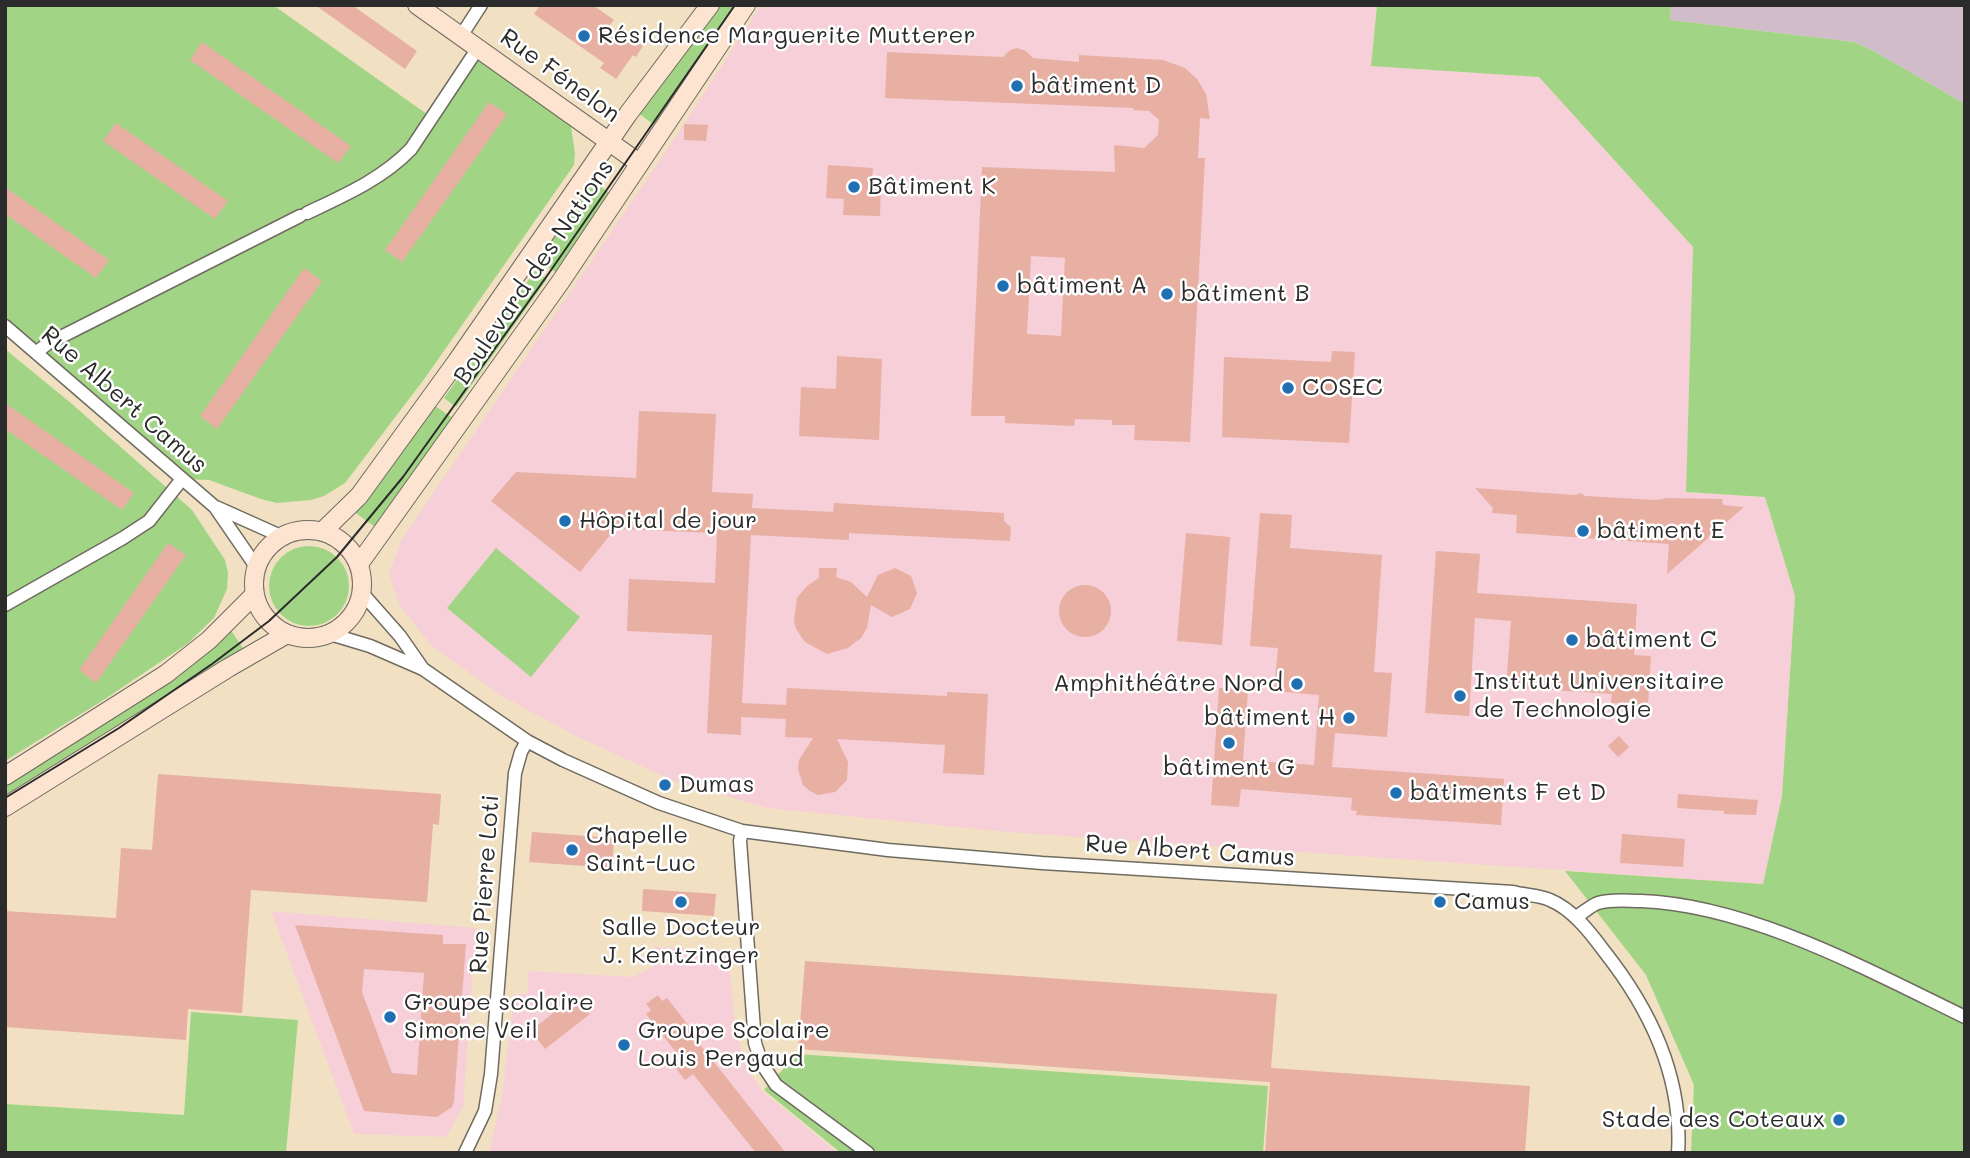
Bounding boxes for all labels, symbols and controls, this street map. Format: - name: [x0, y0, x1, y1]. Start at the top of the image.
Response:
- place label: Résidence Marguerite Mutterer: [598, 22, 975, 50]
- street label: Rue Fénelon: [494, 23, 626, 129]
- marker: Résidence Marguerite Mutterer: [576, 28, 592, 44]
- place label: bâtiment D: [1031, 72, 1161, 100]
- marker: bâtiment D: [1009, 78, 1025, 94]
- street label: Boulevard des Nations: [448, 154, 620, 390]
- place label: Bâtiment K: [868, 173, 996, 201]
- marker: Bâtiment K: [846, 179, 862, 195]
- place label: bâtiment A: [1017, 272, 1147, 300]
- marker: bâtiment A: [995, 278, 1011, 294]
- place label: bâtiment B: [1181, 280, 1310, 308]
- marker: bâtiment B: [1159, 286, 1175, 302]
- street label: Rue Albert Camus: [35, 320, 213, 480]
- place label: COSEC: [1302, 374, 1383, 402]
- marker: COSEC: [1280, 380, 1296, 396]
- place label: Hôpital de jour: [579, 507, 757, 535]
- marker: Hôpital de jour: [557, 513, 573, 529]
- place label: bâtiment E: [1597, 517, 1724, 545]
- marker: bâtiment E: [1575, 523, 1591, 539]
- place label: bâtiment C: [1586, 626, 1717, 654]
- marker: bâtiment C: [1564, 632, 1580, 648]
- place label: Institut Universitaire de Technologie: [1474, 668, 1724, 724]
- place label: Amphithéâtre Nord: [1053, 670, 1283, 698]
- marker: Amphithéâtre Nord: [1289, 676, 1305, 692]
- marker: Institut Universitaire de Technologie: [1452, 688, 1468, 704]
- place label: bâtiment H: [1204, 704, 1335, 732]
- marker: bâtiment H: [1341, 710, 1357, 726]
- marker: bâtiment G: [1221, 735, 1237, 751]
- place label: bâtiment G: [1163, 754, 1295, 782]
- place label: Dumas: [679, 771, 754, 799]
- marker: Dumas: [657, 777, 673, 793]
- place label: bâtiments F et D: [1410, 779, 1606, 807]
- marker: bâtiments F et D: [1388, 785, 1404, 801]
- street label: Rue Pierre Loti: [464, 794, 506, 974]
- place label: Chapelle Saint-Luc: [586, 822, 696, 878]
- street label: Rue Albert Camus: [1084, 829, 1296, 873]
- marker: Chapelle Saint-Luc: [564, 842, 580, 858]
- place label: Camus: [1454, 888, 1530, 916]
- marker: Salle Docteur J. Kentzinger: [673, 894, 689, 910]
- marker: Camus: [1432, 894, 1448, 910]
- place label: Salle Docteur J. Kentzinger: [602, 914, 760, 970]
- place label: Groupe scolaire Simone Veil: [404, 989, 594, 1045]
- marker: Groupe scolaire Simone Veil: [382, 1009, 398, 1025]
- place label: Groupe Scolaire Louis Pergaud: [638, 1017, 830, 1073]
- marker: Groupe Scolaire Louis Pergaud: [616, 1037, 632, 1053]
- place label: Stade des Coteaux: [1602, 1106, 1825, 1134]
- marker: Stade des Coteaux: [1831, 1112, 1847, 1128]

